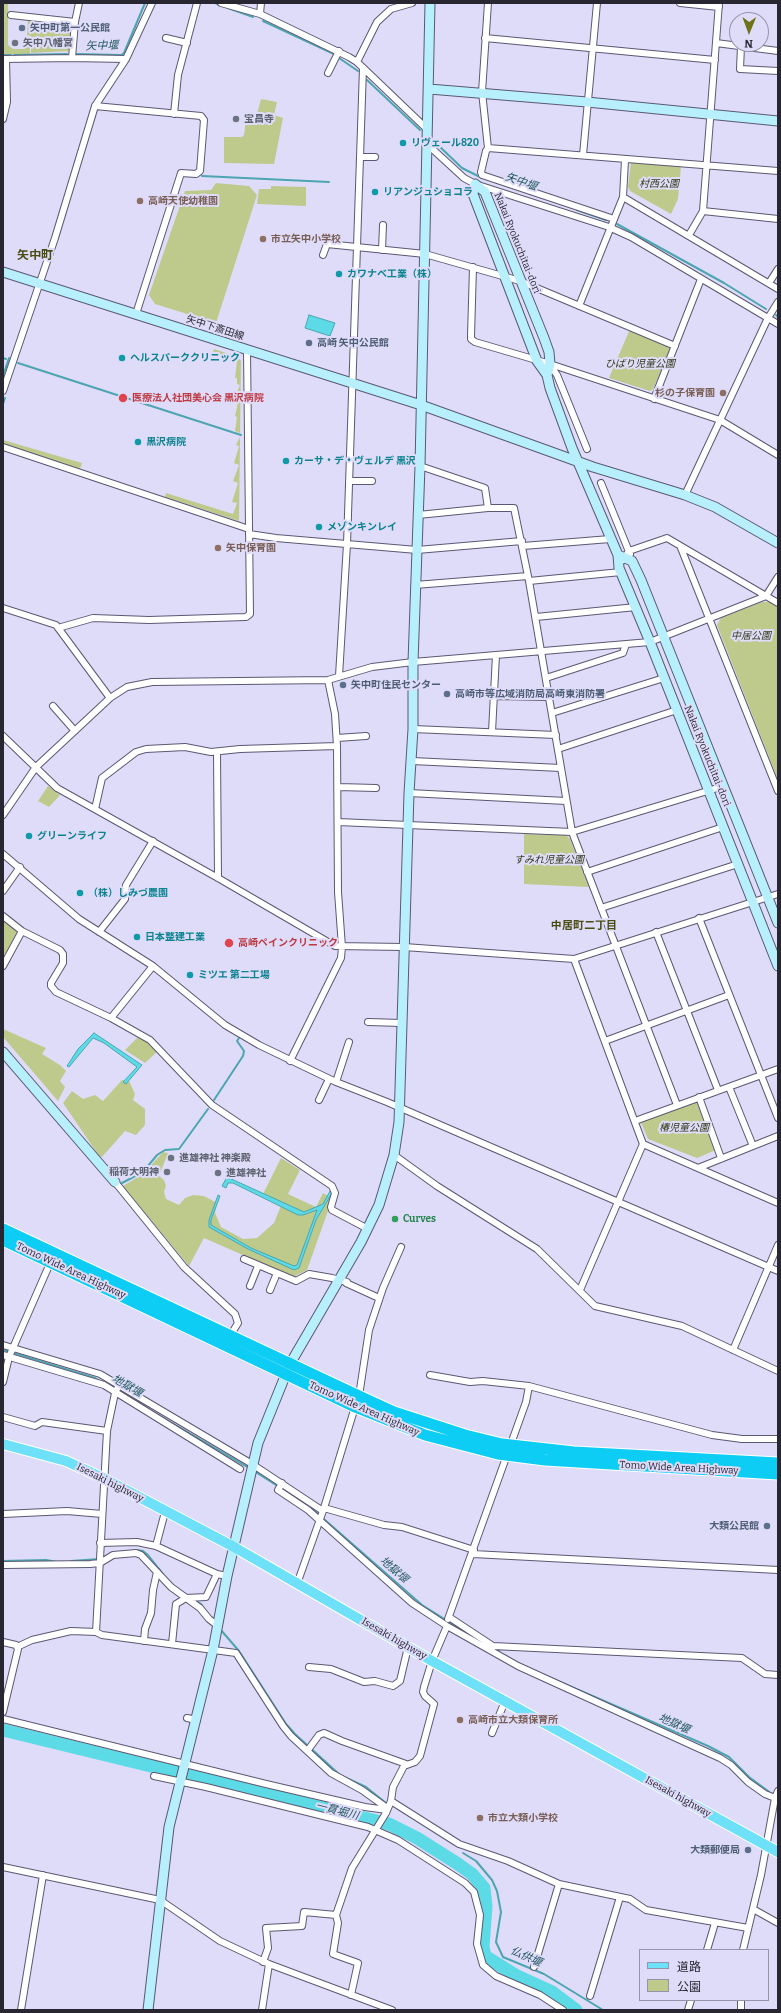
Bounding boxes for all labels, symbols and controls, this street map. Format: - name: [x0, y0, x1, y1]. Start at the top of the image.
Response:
- north arrow: [729, 12, 769, 52]
- place label: 矢中町第一公民館: [30, 22, 110, 34]
- marker: 矢中町第一公民館: [17, 23, 27, 33]
- place label: 矢中八幡宮: [23, 37, 73, 49]
- text: N: [744, 37, 753, 50]
- marker: 矢中八幡宮: [10, 38, 20, 48]
- water label: 矢中堰: [85, 39, 119, 53]
- place label: 宝昌寺: [244, 113, 274, 125]
- marker: 宝昌寺: [231, 114, 241, 124]
- place label: リヴェール820: [411, 137, 479, 149]
- marker: リヴェール820: [398, 138, 408, 148]
- water label: 矢中堰: [503, 170, 539, 194]
- park label: 村西公園: [639, 178, 679, 190]
- place label: リアンジュショコラ: [383, 186, 473, 198]
- marker: リアンジュショコラ: [370, 187, 380, 197]
- street label: Nakai Ryokuchitai-dori: [491, 191, 543, 295]
- place label: 高崎天使幼稚園: [148, 195, 218, 207]
- marker: 高崎天使幼稚園: [135, 196, 145, 206]
- place label: 市立矢中小学校: [271, 233, 341, 245]
- marker: 市立矢中小学校: [258, 234, 268, 244]
- district label: 矢中町: [17, 249, 53, 263]
- place label: カワナベ工業（株）: [347, 268, 437, 280]
- marker: カワナベ工業（株）: [334, 269, 344, 279]
- street label: 矢中下斎田線: [185, 313, 245, 343]
- place label: 高崎 矢中公民館: [317, 337, 389, 349]
- marker: 高崎 矢中公民館: [304, 338, 314, 348]
- place label: ヘルスパーククリニック: [130, 352, 240, 364]
- marker: ヘルスパーククリニック: [117, 353, 127, 363]
- park label: ひばり児童公園: [605, 358, 675, 370]
- place label: 杉の子保育園: [655, 387, 715, 399]
- marker: 杉の子保育園: [718, 388, 728, 398]
- marker: 医療法人社団美心会 黒沢病院: [117, 392, 129, 404]
- place label: 医療法人社団美心会 黒沢病院: [132, 392, 264, 404]
- place label: 黒沢病院: [146, 436, 186, 448]
- marker: 黒沢病院: [133, 437, 143, 447]
- place label: カーサ・デ・ヴェルデ 黒沢: [294, 455, 416, 467]
- marker: カーサ・デ・ヴェルデ 黒沢: [281, 456, 291, 466]
- place label: メゾンキンレイ: [327, 521, 397, 533]
- marker: メゾンキンレイ: [314, 522, 324, 532]
- place label: 矢中保育園: [226, 542, 276, 554]
- marker: 矢中保育園: [213, 543, 223, 553]
- park label: 中居公園: [731, 630, 771, 642]
- place label: 矢中町住民センター: [351, 679, 441, 691]
- marker: 矢中町住民センター: [338, 680, 348, 690]
- place label: 高崎市等広域消防局高崎東消防署: [455, 688, 605, 700]
- marker: 高崎市等広域消防局高崎東消防署: [442, 689, 452, 699]
- street label: Nakai Ryokuchitai-dori: [681, 704, 733, 808]
- place label: グリーンライフ: [37, 830, 107, 842]
- marker: グリーンライフ: [24, 831, 34, 841]
- park label: すみれ児童公園: [514, 854, 584, 866]
- place label: （株）しみづ農園: [88, 887, 168, 899]
- marker: （株）しみづ農園: [75, 888, 85, 898]
- district label: 中居町二丁目: [551, 919, 617, 933]
- place label: 日本整建工業: [145, 931, 205, 943]
- marker: 日本整建工業: [132, 932, 142, 942]
- marker: 高崎ペインクリニック: [223, 937, 235, 949]
- place label: 高崎ペインクリニック: [238, 937, 338, 949]
- place label: ミツエ 第二工場: [198, 969, 270, 981]
- marker: ミツエ 第二工場: [185, 970, 195, 980]
- park label: 椿児童公園: [659, 1122, 709, 1134]
- place label: 進雄神社 神楽殿: [179, 1152, 251, 1164]
- marker: 進雄神社 神楽殿: [166, 1153, 176, 1163]
- place label: 稲荷大明神: [109, 1166, 159, 1178]
- marker: 稲荷大明神: [162, 1167, 172, 1177]
- place label: 進雄神社: [226, 1167, 266, 1179]
- marker: 進雄神社: [213, 1168, 223, 1178]
- place label: Curves: [403, 1213, 436, 1225]
- marker: Curves: [390, 1214, 400, 1224]
- street label: Tomo Wide Area Highway: [14, 1240, 128, 1302]
- water label: 地獄堰: [109, 1372, 145, 1400]
- street label: Tomo Wide Area Highway: [307, 1379, 421, 1439]
- street label: Tomo Wide Area Highway: [619, 1459, 739, 1477]
- street label: Isesaki highway: [75, 1461, 145, 1505]
- place label: 大類公民館: [709, 1520, 759, 1532]
- marker: 大類公民館: [762, 1521, 772, 1531]
- water label: 地獄堰: [377, 1554, 411, 1586]
- street label: Isesaki highway: [359, 1615, 429, 1663]
- water label: 地獄堰: [656, 1711, 692, 1737]
- place label: 高崎市立大類保育所: [468, 1714, 558, 1726]
- marker: 高崎市立大類保育所: [455, 1715, 465, 1725]
- street label: Isesaki highway: [643, 1774, 713, 1820]
- water label: 一貫堀川: [314, 1799, 360, 1823]
- place label: 市立大類小学校: [488, 1812, 558, 1824]
- marker: 市立大類小学校: [475, 1813, 485, 1823]
- place label: 大類郵便局: [690, 1844, 740, 1856]
- marker: 大類郵便局: [743, 1845, 753, 1855]
- water label: 仏供堰: [508, 1944, 544, 1970]
- legend: [639, 1949, 769, 2001]
- text: 道路: [677, 1960, 701, 1974]
- text: 公園: [677, 1980, 701, 1994]

